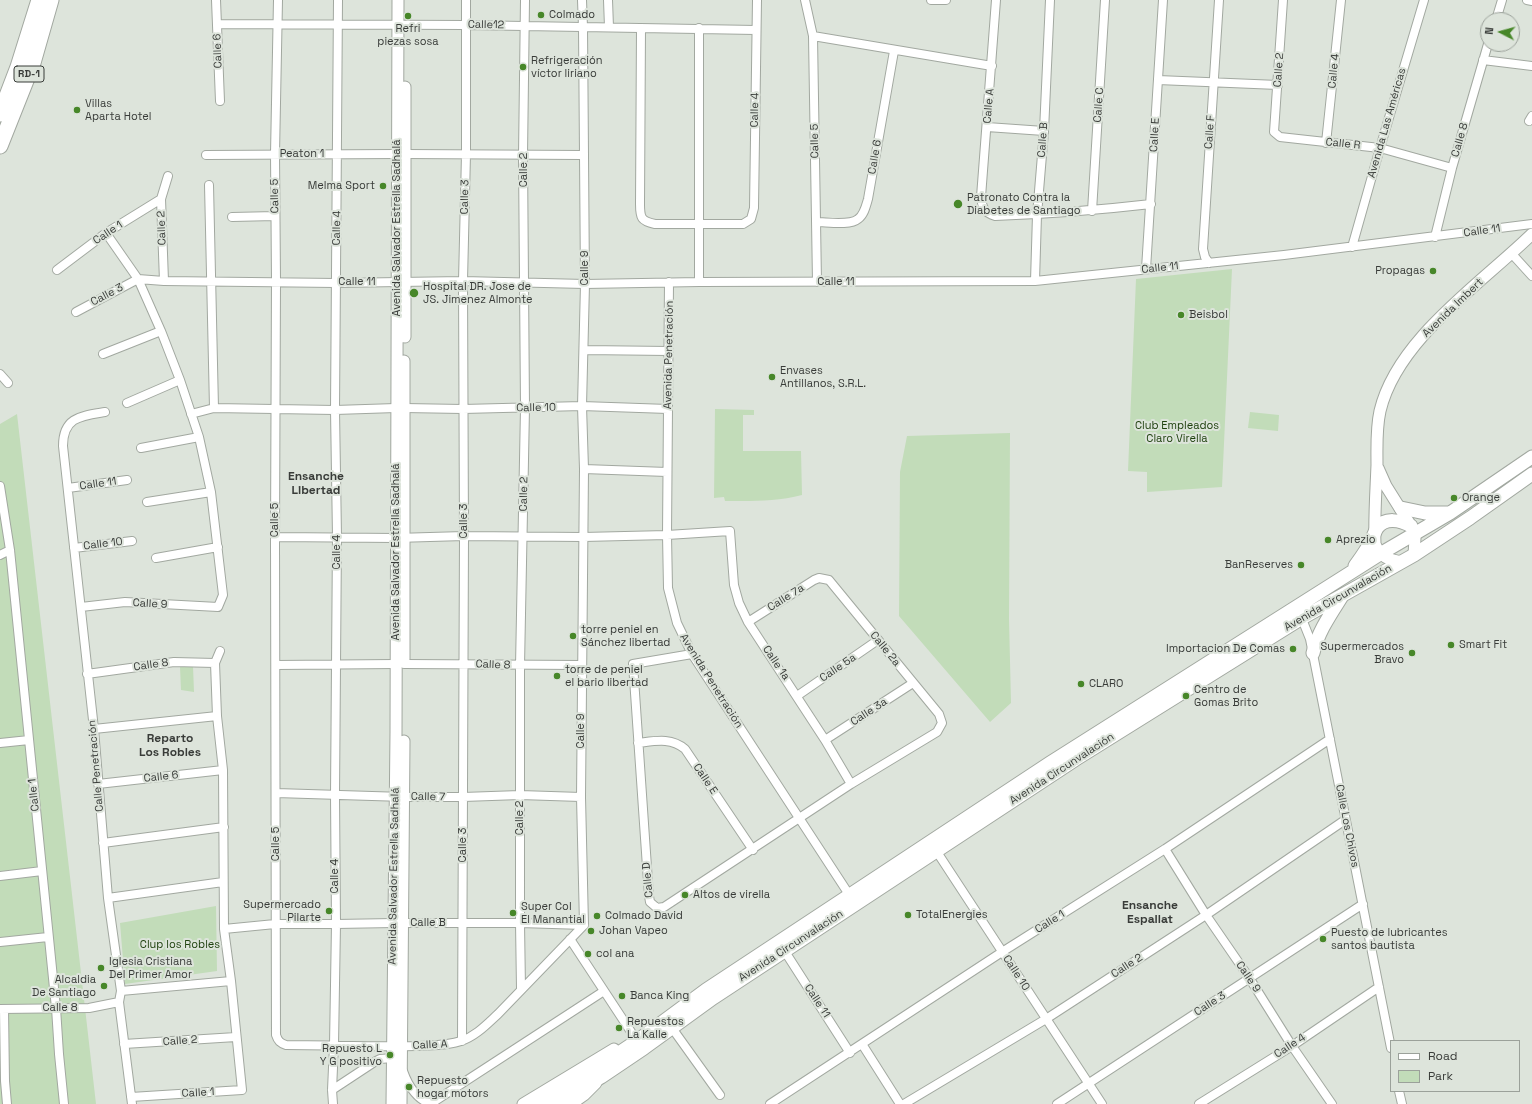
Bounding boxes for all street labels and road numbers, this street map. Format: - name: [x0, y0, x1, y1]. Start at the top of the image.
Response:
- street label: Calle12: [468, 18, 504, 32]
- street label: Calle 6: [211, 33, 225, 69]
- street label: Calle 2: [1271, 52, 1287, 88]
- street label: Calle 4: [1326, 53, 1342, 89]
- road number: RD-1: [14, 66, 44, 82]
- street label: Avenida Las Américas: [1365, 66, 1409, 180]
- street label: Calle C: [1091, 87, 1107, 123]
- street label: Calle A: [981, 88, 997, 124]
- street label: Calle 4: [748, 92, 762, 128]
- street label: Calle F: [1202, 115, 1218, 149]
- street label: Calle E: [1148, 118, 1162, 152]
- street label: Calle 8: [1449, 121, 1471, 159]
- street label: Calle B: [1035, 122, 1051, 158]
- street label: Calle 5: [808, 124, 822, 158]
- street label: Calle R: [1325, 136, 1361, 152]
- street label: Avenida Salvador Estrella Sadhalá: [390, 139, 404, 317]
- street label: Calle 6: [865, 139, 885, 175]
- street label: Peaton 1: [280, 147, 324, 161]
- street label: Calle 2: [517, 153, 531, 187]
- street label: Calle 5: [268, 179, 282, 213]
- street label: Calle 3: [458, 180, 472, 214]
- street label: Calle 2: [155, 210, 169, 246]
- street label: Calle 4: [330, 210, 344, 246]
- street label: Calle 1: [91, 218, 125, 248]
- street label: Calle 11: [1463, 222, 1501, 240]
- street label: Calle 9: [578, 251, 592, 285]
- street label: Calle 11: [1141, 259, 1179, 277]
- street label: Calle 11: [338, 275, 376, 289]
- street label: Calle 11: [817, 275, 855, 289]
- street label: Avenida Imbert: [1420, 276, 1486, 340]
- street label: Calle 3: [89, 281, 125, 309]
- street label: Avenida Penetración: [661, 301, 677, 409]
- street label: Calle 10: [516, 401, 556, 415]
- street label: Avenida Salvador Estrella Sadhalá: [389, 463, 403, 641]
- street label: Calle 11: [79, 475, 117, 493]
- street label: Calle 2: [517, 477, 531, 511]
- street label: Calle 5: [268, 503, 282, 537]
- street label: Calle 3: [457, 504, 471, 538]
- street label: Calle 10: [82, 535, 124, 553]
- street label: Calle 4: [330, 535, 344, 569]
- street label: Avenida Circunvalación: [1282, 562, 1394, 634]
- street label: Calle 7a: [765, 582, 807, 614]
- street label: Calle 9: [132, 596, 168, 612]
- street label: Calle 2a: [867, 629, 903, 669]
- street label: Avenida Penetración: [677, 631, 745, 731]
- street label: Calle 1a: [760, 643, 792, 683]
- street label: Calle 5a: [817, 651, 859, 685]
- street label: Calle 8: [133, 656, 169, 674]
- street label: Calle 8: [475, 658, 511, 672]
- street label: Calle 3a: [848, 695, 890, 729]
- street label: Calle 9: [574, 714, 588, 748]
- street label: Calle Penetración: [85, 720, 107, 812]
- street label: Avenida Circunvalación: [1007, 730, 1117, 808]
- street label: Calle E: [690, 761, 720, 797]
- street label: Calle 6: [143, 769, 179, 785]
- street label: Calle 1: [26, 778, 42, 812]
- street label: Calle Los Chivos: [1332, 783, 1362, 869]
- street label: Avenida Salvador Estrella Sadhalá: [386, 787, 402, 965]
- street label: Calle 7: [411, 790, 445, 804]
- street label: Calle 2: [513, 801, 527, 835]
- street label: Calle 5: [269, 827, 283, 861]
- street label: Calle 3: [456, 828, 470, 862]
- street label: Calle 4: [328, 859, 342, 893]
- street label: Calle D: [640, 862, 656, 898]
- street label: Avenida Circunvalación: [736, 907, 846, 985]
- street label: Calle 1: [1033, 908, 1067, 936]
- street label: Calle B: [410, 916, 446, 930]
- street label: Calle 2: [1109, 951, 1145, 981]
- street label: Calle 10: [1000, 953, 1032, 993]
- street label: Calle 9: [1233, 959, 1263, 995]
- street label: Calle 11: [801, 982, 833, 1020]
- street label: Calle 3: [1192, 989, 1228, 1019]
- street label: Calle 8: [43, 1001, 77, 1015]
- street label: Calle 4: [1272, 1031, 1308, 1061]
- street label: Calle 2: [162, 1033, 198, 1049]
- street label: Calle A: [412, 1037, 448, 1053]
- street label: Calle 1: [181, 1086, 215, 1100]

